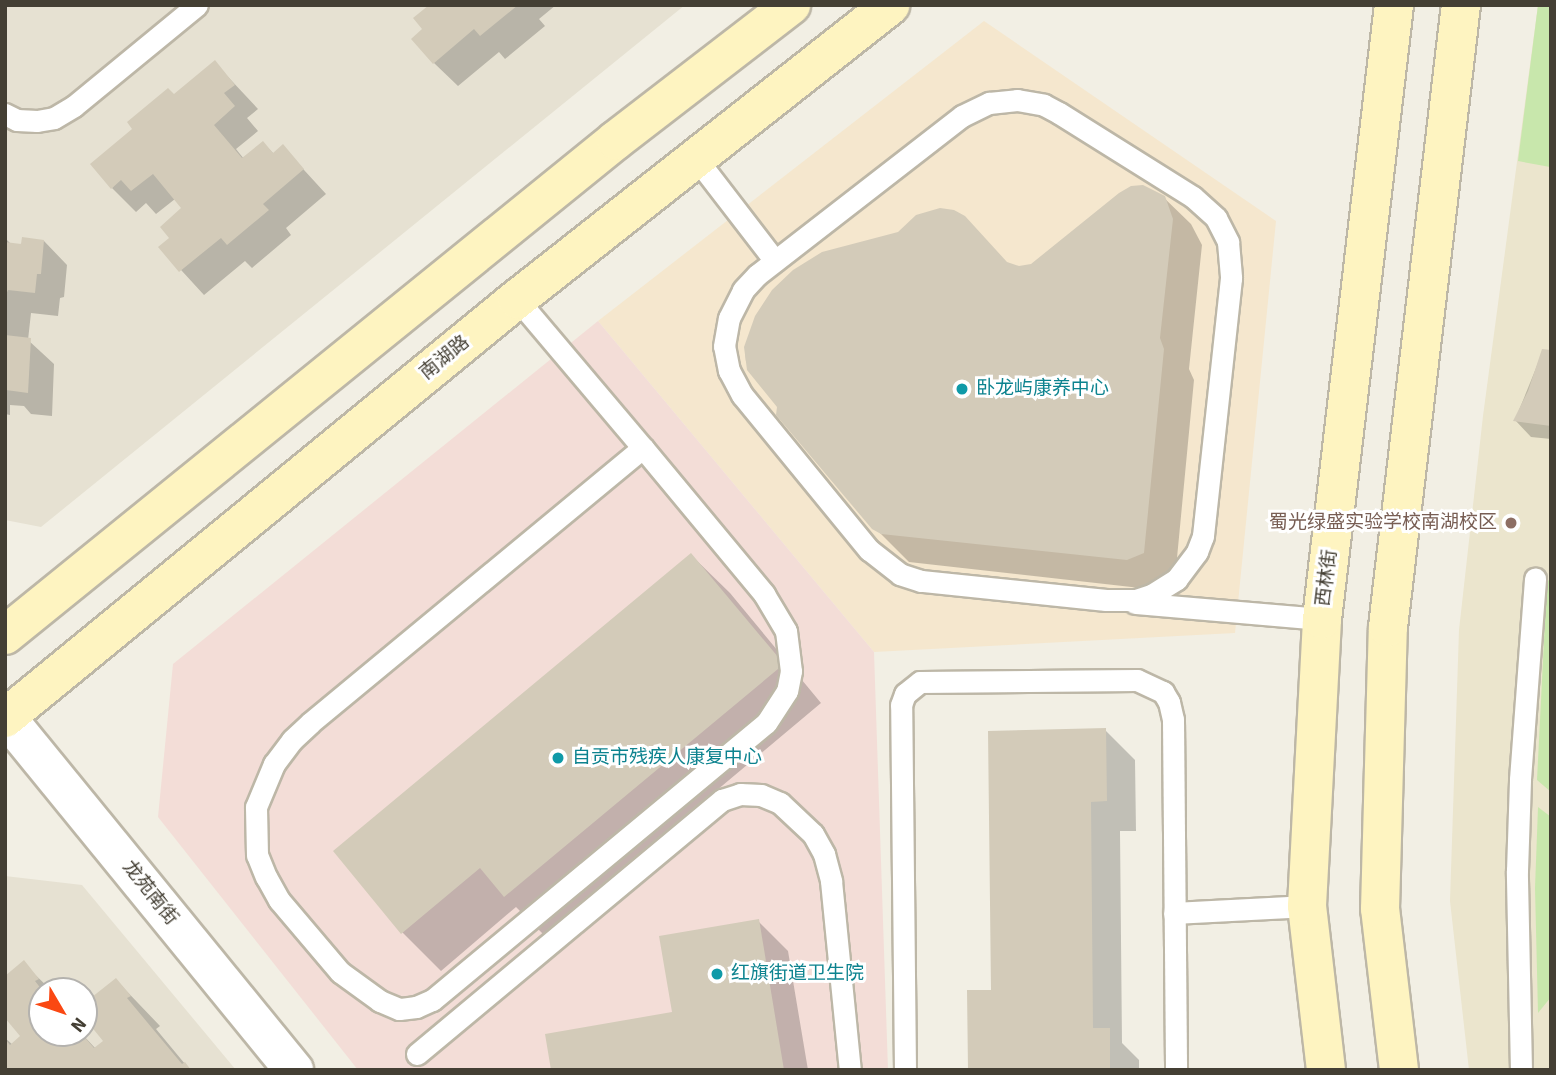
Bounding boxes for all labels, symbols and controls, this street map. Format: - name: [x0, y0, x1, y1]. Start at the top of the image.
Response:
- street label: 南湖路: [416, 331, 474, 385]
- place label: 卧龙屿康养中心: [976, 378, 1109, 400]
- marker: 卧龙屿康养中心: [954, 381, 970, 397]
- place label: 蜀光绿盛实验学校南湖校区: [1269, 512, 1497, 534]
- marker: 蜀光绿盛实验学校南湖校区: [1503, 515, 1519, 531]
- street label: 西林街: [1312, 548, 1342, 608]
- place label: 自贡市残疾人康复中心: [572, 747, 762, 769]
- marker: 自贡市残疾人康复中心: [550, 750, 566, 766]
- street label: 龙苑南街: [117, 856, 183, 930]
- place label: 红旗街道卫生院: [731, 963, 864, 985]
- marker: 红旗街道卫生院: [709, 966, 725, 982]
- north arrow: [28, 977, 98, 1047]
- text: N: [64, 1011, 93, 1038]

